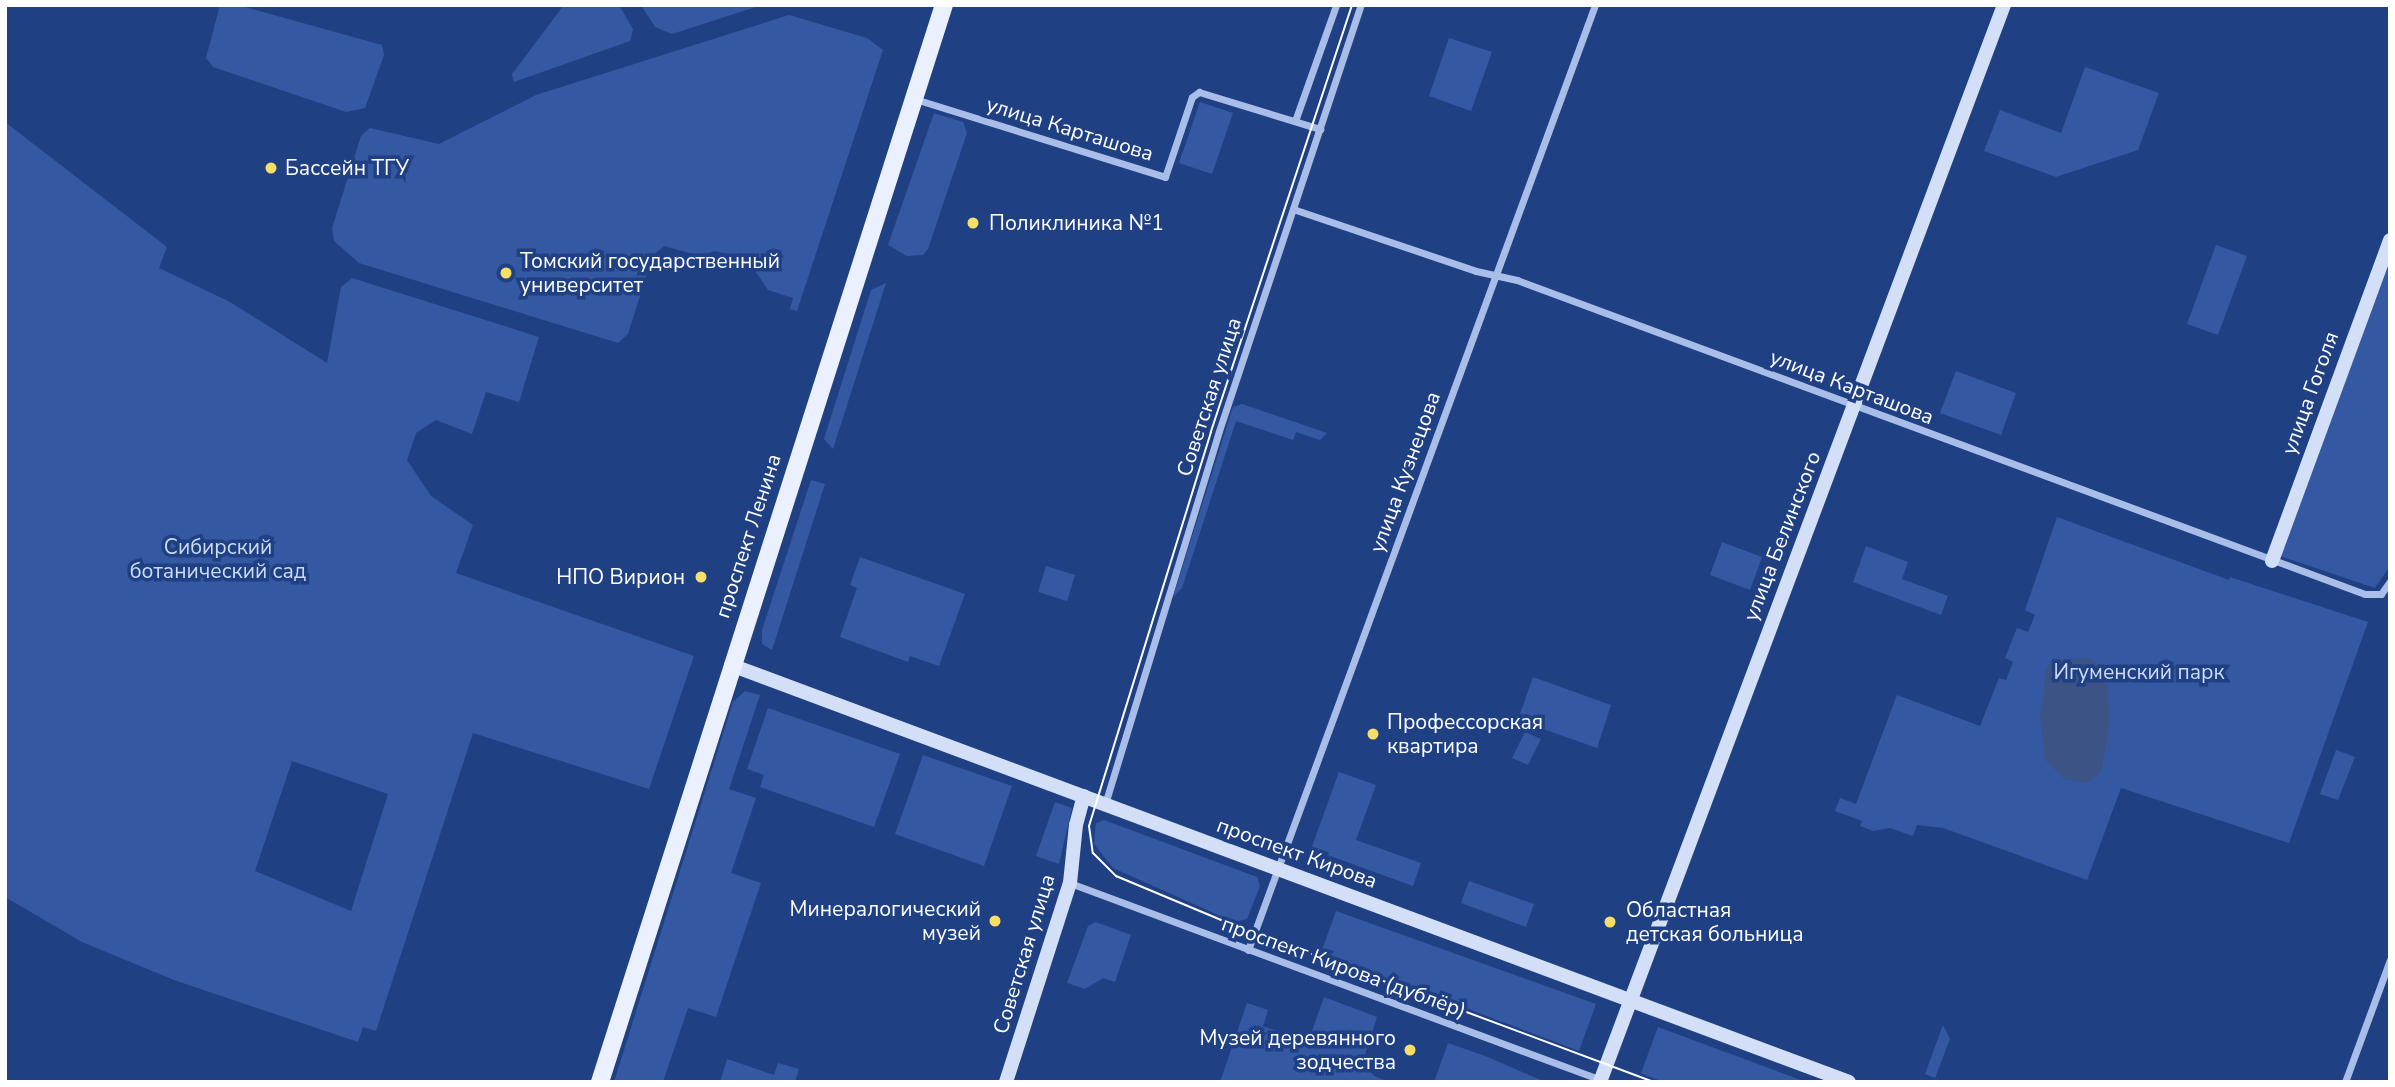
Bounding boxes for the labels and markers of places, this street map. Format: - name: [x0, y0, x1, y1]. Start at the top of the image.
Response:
- place label: Бассейн ТГУ: [285, 155, 409, 181]
- marker: Бассейн ТГУ: [263, 160, 279, 176]
- place label: Поликлиника №1: [989, 210, 1164, 236]
- marker: Поликлиника №1: [963, 213, 983, 233]
- place label: Томский государственный университет: [520, 248, 780, 298]
- marker: Томский государственный университет: [498, 265, 514, 281]
- place label: НПО Вирион: [556, 564, 685, 590]
- marker: НПО Вирион: [691, 567, 711, 587]
- place label: Профессорская квартира: [1387, 709, 1543, 759]
- marker: Профессорская квартира: [1365, 726, 1381, 742]
- place label: Минералогический музей: [789, 896, 981, 946]
- place label: Областная детская больница: [1626, 897, 1803, 947]
- marker: Областная детская больница: [1600, 912, 1620, 932]
- marker: Минералогический музей: [987, 913, 1003, 929]
- place label: Музей деревянного зодчества: [1200, 1025, 1396, 1075]
- marker: Музей деревянного зодчества: [1402, 1042, 1418, 1058]

